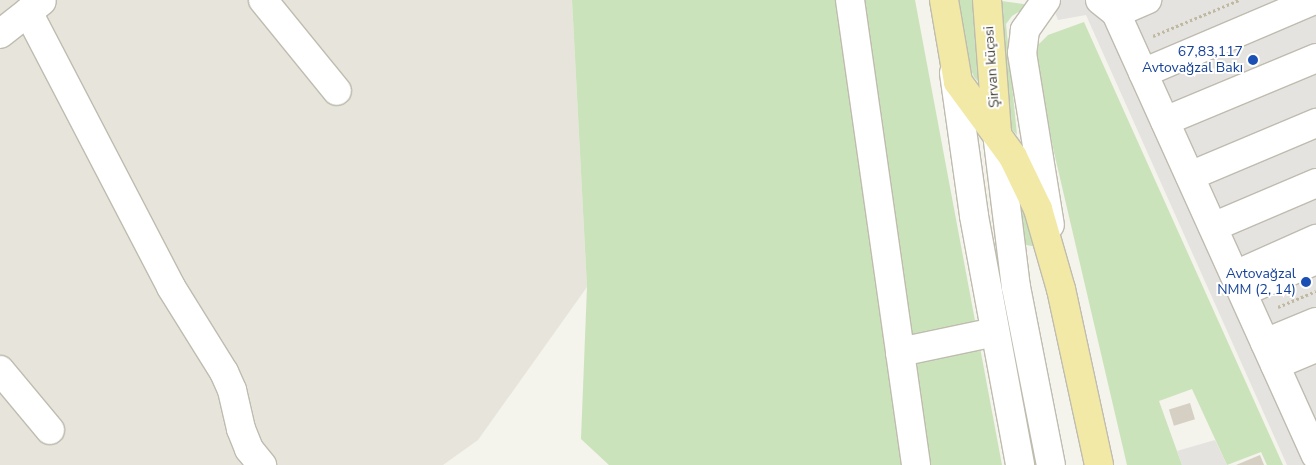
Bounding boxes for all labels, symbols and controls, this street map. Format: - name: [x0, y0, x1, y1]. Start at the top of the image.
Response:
- street label: Şirvan küçəsi: [981, 26, 1003, 108]
- place label: 67,83,117 Avtovağzal Bakı: [1142, 44, 1243, 76]
- marker: 67,83,117 Avtovağzal Bakı: [1247, 54, 1259, 66]
- place label: Avtovağzal NMM (2, 14): [1217, 266, 1296, 298]
- marker: Avtovağzal NMM (2, 14): [1300, 276, 1312, 288]

